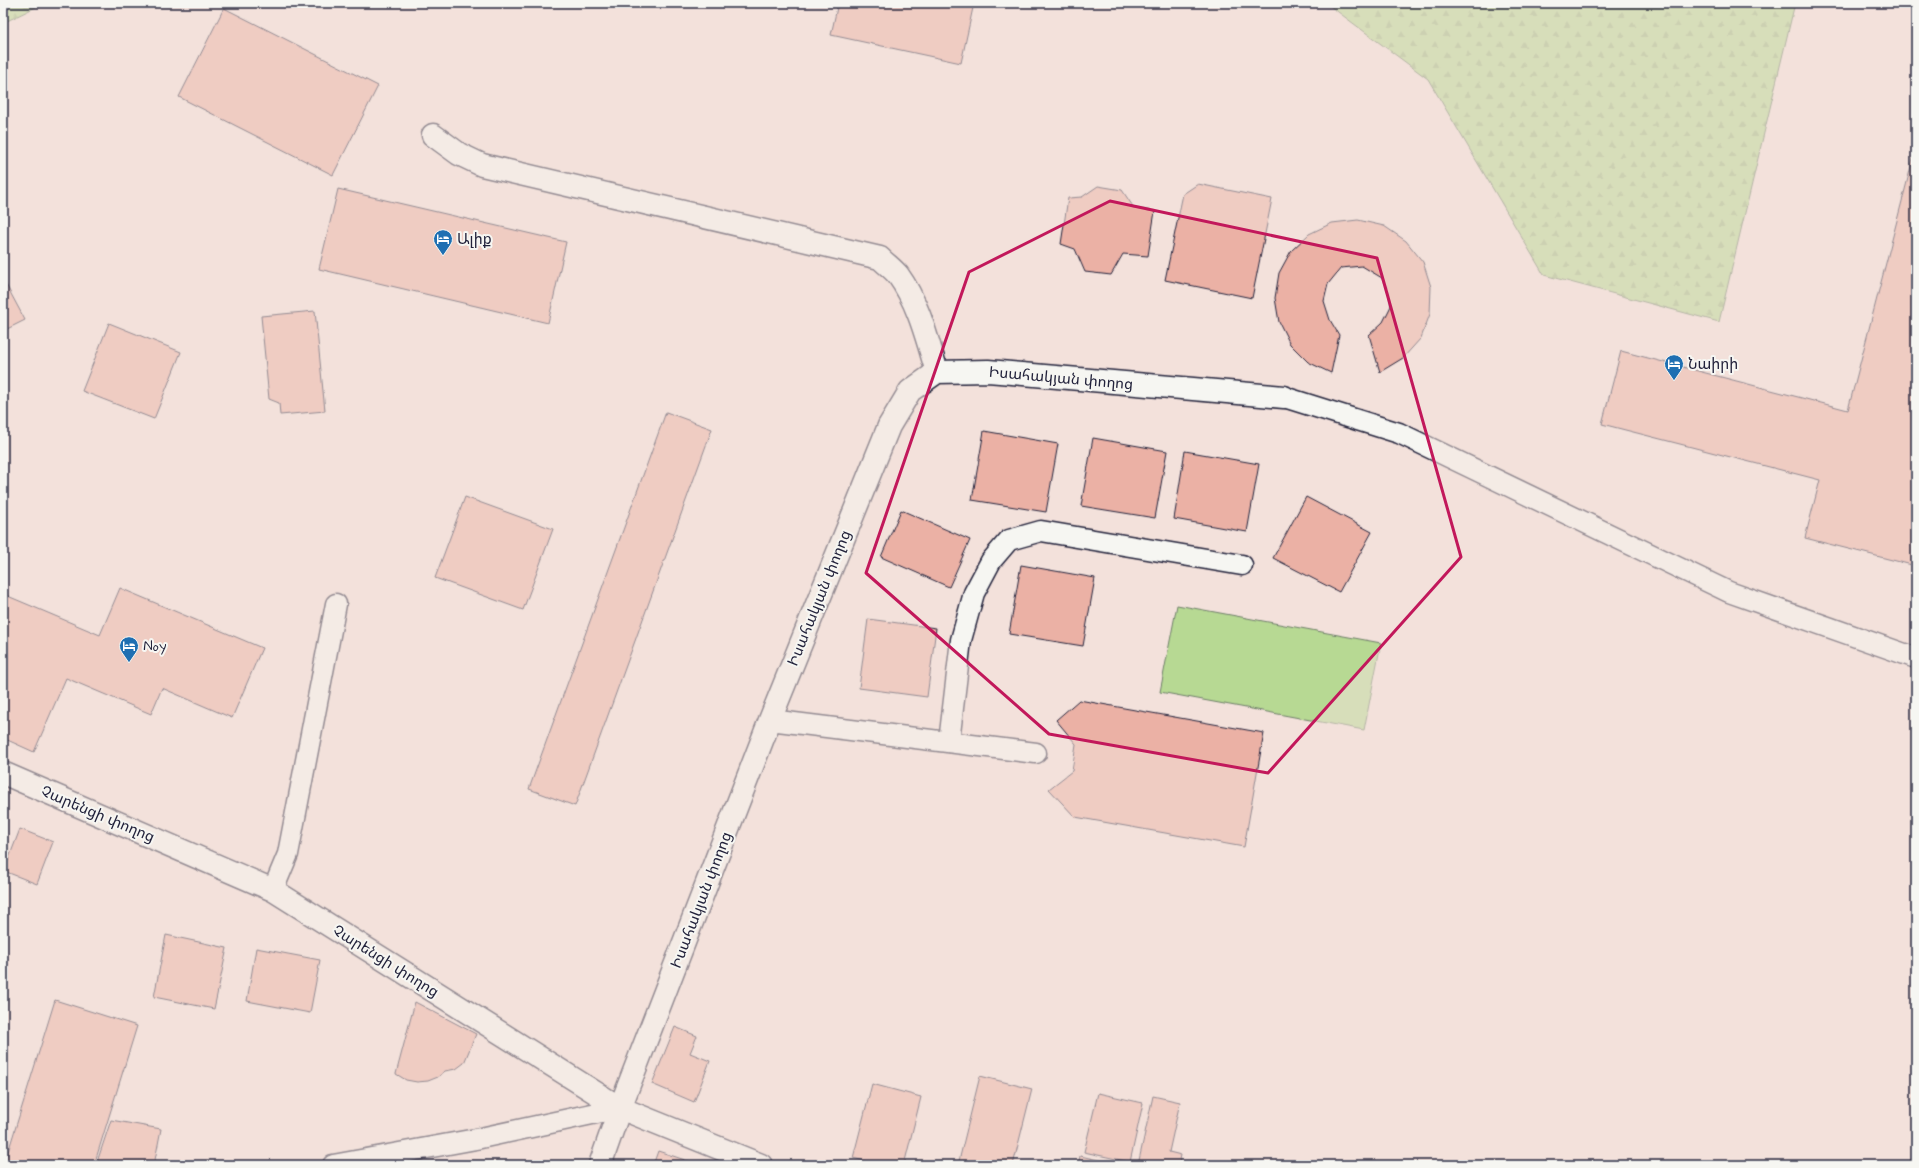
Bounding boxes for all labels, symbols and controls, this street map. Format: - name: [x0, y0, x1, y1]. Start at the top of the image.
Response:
- hotel icon: Ալիք: [432, 228, 454, 256]
- place label: Ալիք: [457, 230, 492, 250]
- hotel icon: Նաիրի: [1663, 353, 1685, 381]
- place label: Նաիրի: [1688, 355, 1738, 375]
- street label: Իսահակյան փողոց: [988, 363, 1134, 395]
- street label: Իսահակյան փողոց: [784, 528, 856, 669]
- hotel icon: Noy: [118, 635, 140, 663]
- place label: Noy: [143, 637, 167, 657]
- street label: Չարենցի փողոց: [38, 782, 158, 848]
- street label: Իսահակյան փողոց: [667, 829, 737, 972]
- street label: Չարենցի փողոց: [329, 921, 442, 1003]

